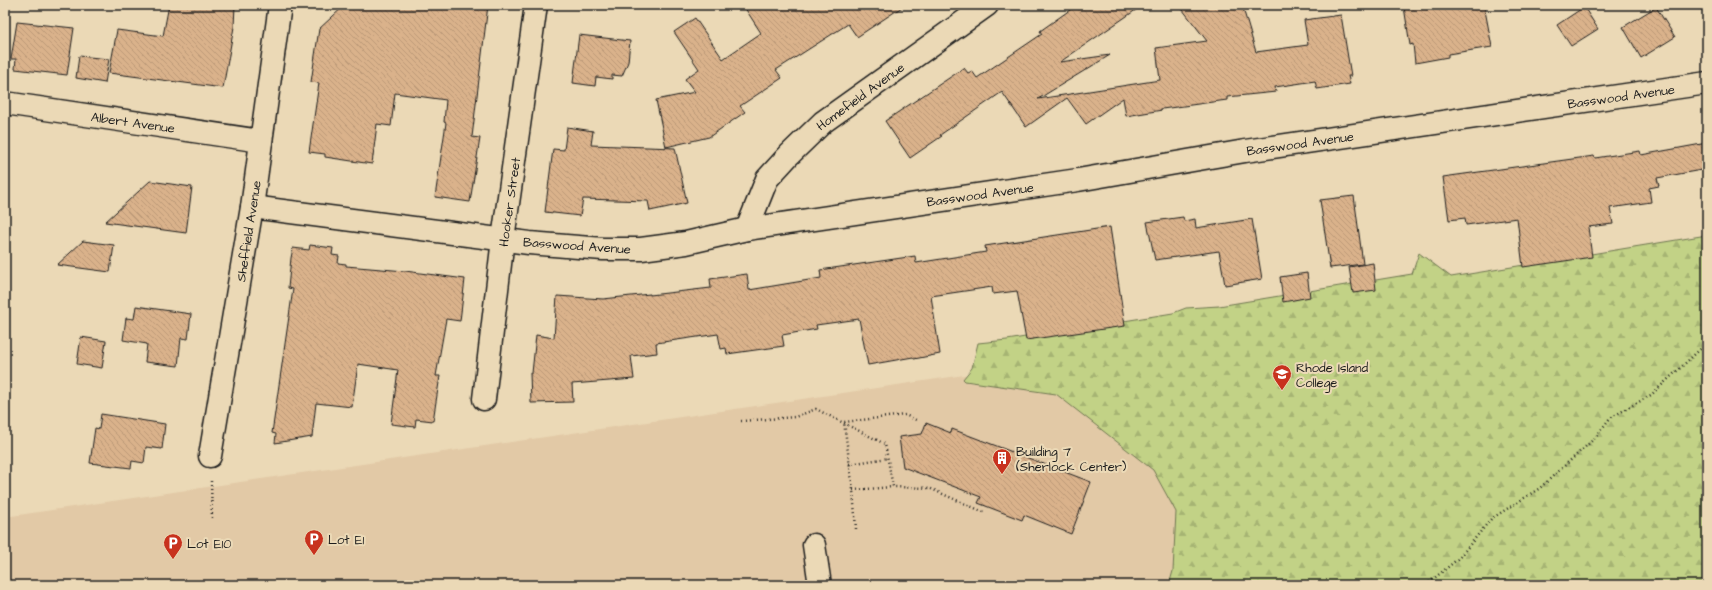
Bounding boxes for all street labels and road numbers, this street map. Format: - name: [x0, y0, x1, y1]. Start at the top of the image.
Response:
- street label: Homefield Avenue: [813, 59, 908, 135]
- street label: Basswood Avenue: [1566, 81, 1676, 113]
- street label: Albert Avenue: [90, 108, 176, 138]
- street label: Basswood Avenue: [1245, 128, 1355, 160]
- street label: Hooker Street: [495, 156, 525, 248]
- street label: Sheffield Avenue: [232, 179, 266, 283]
- street label: Basswood Avenue: [925, 179, 1035, 211]
- street label: Basswood Avenue: [522, 233, 632, 259]

